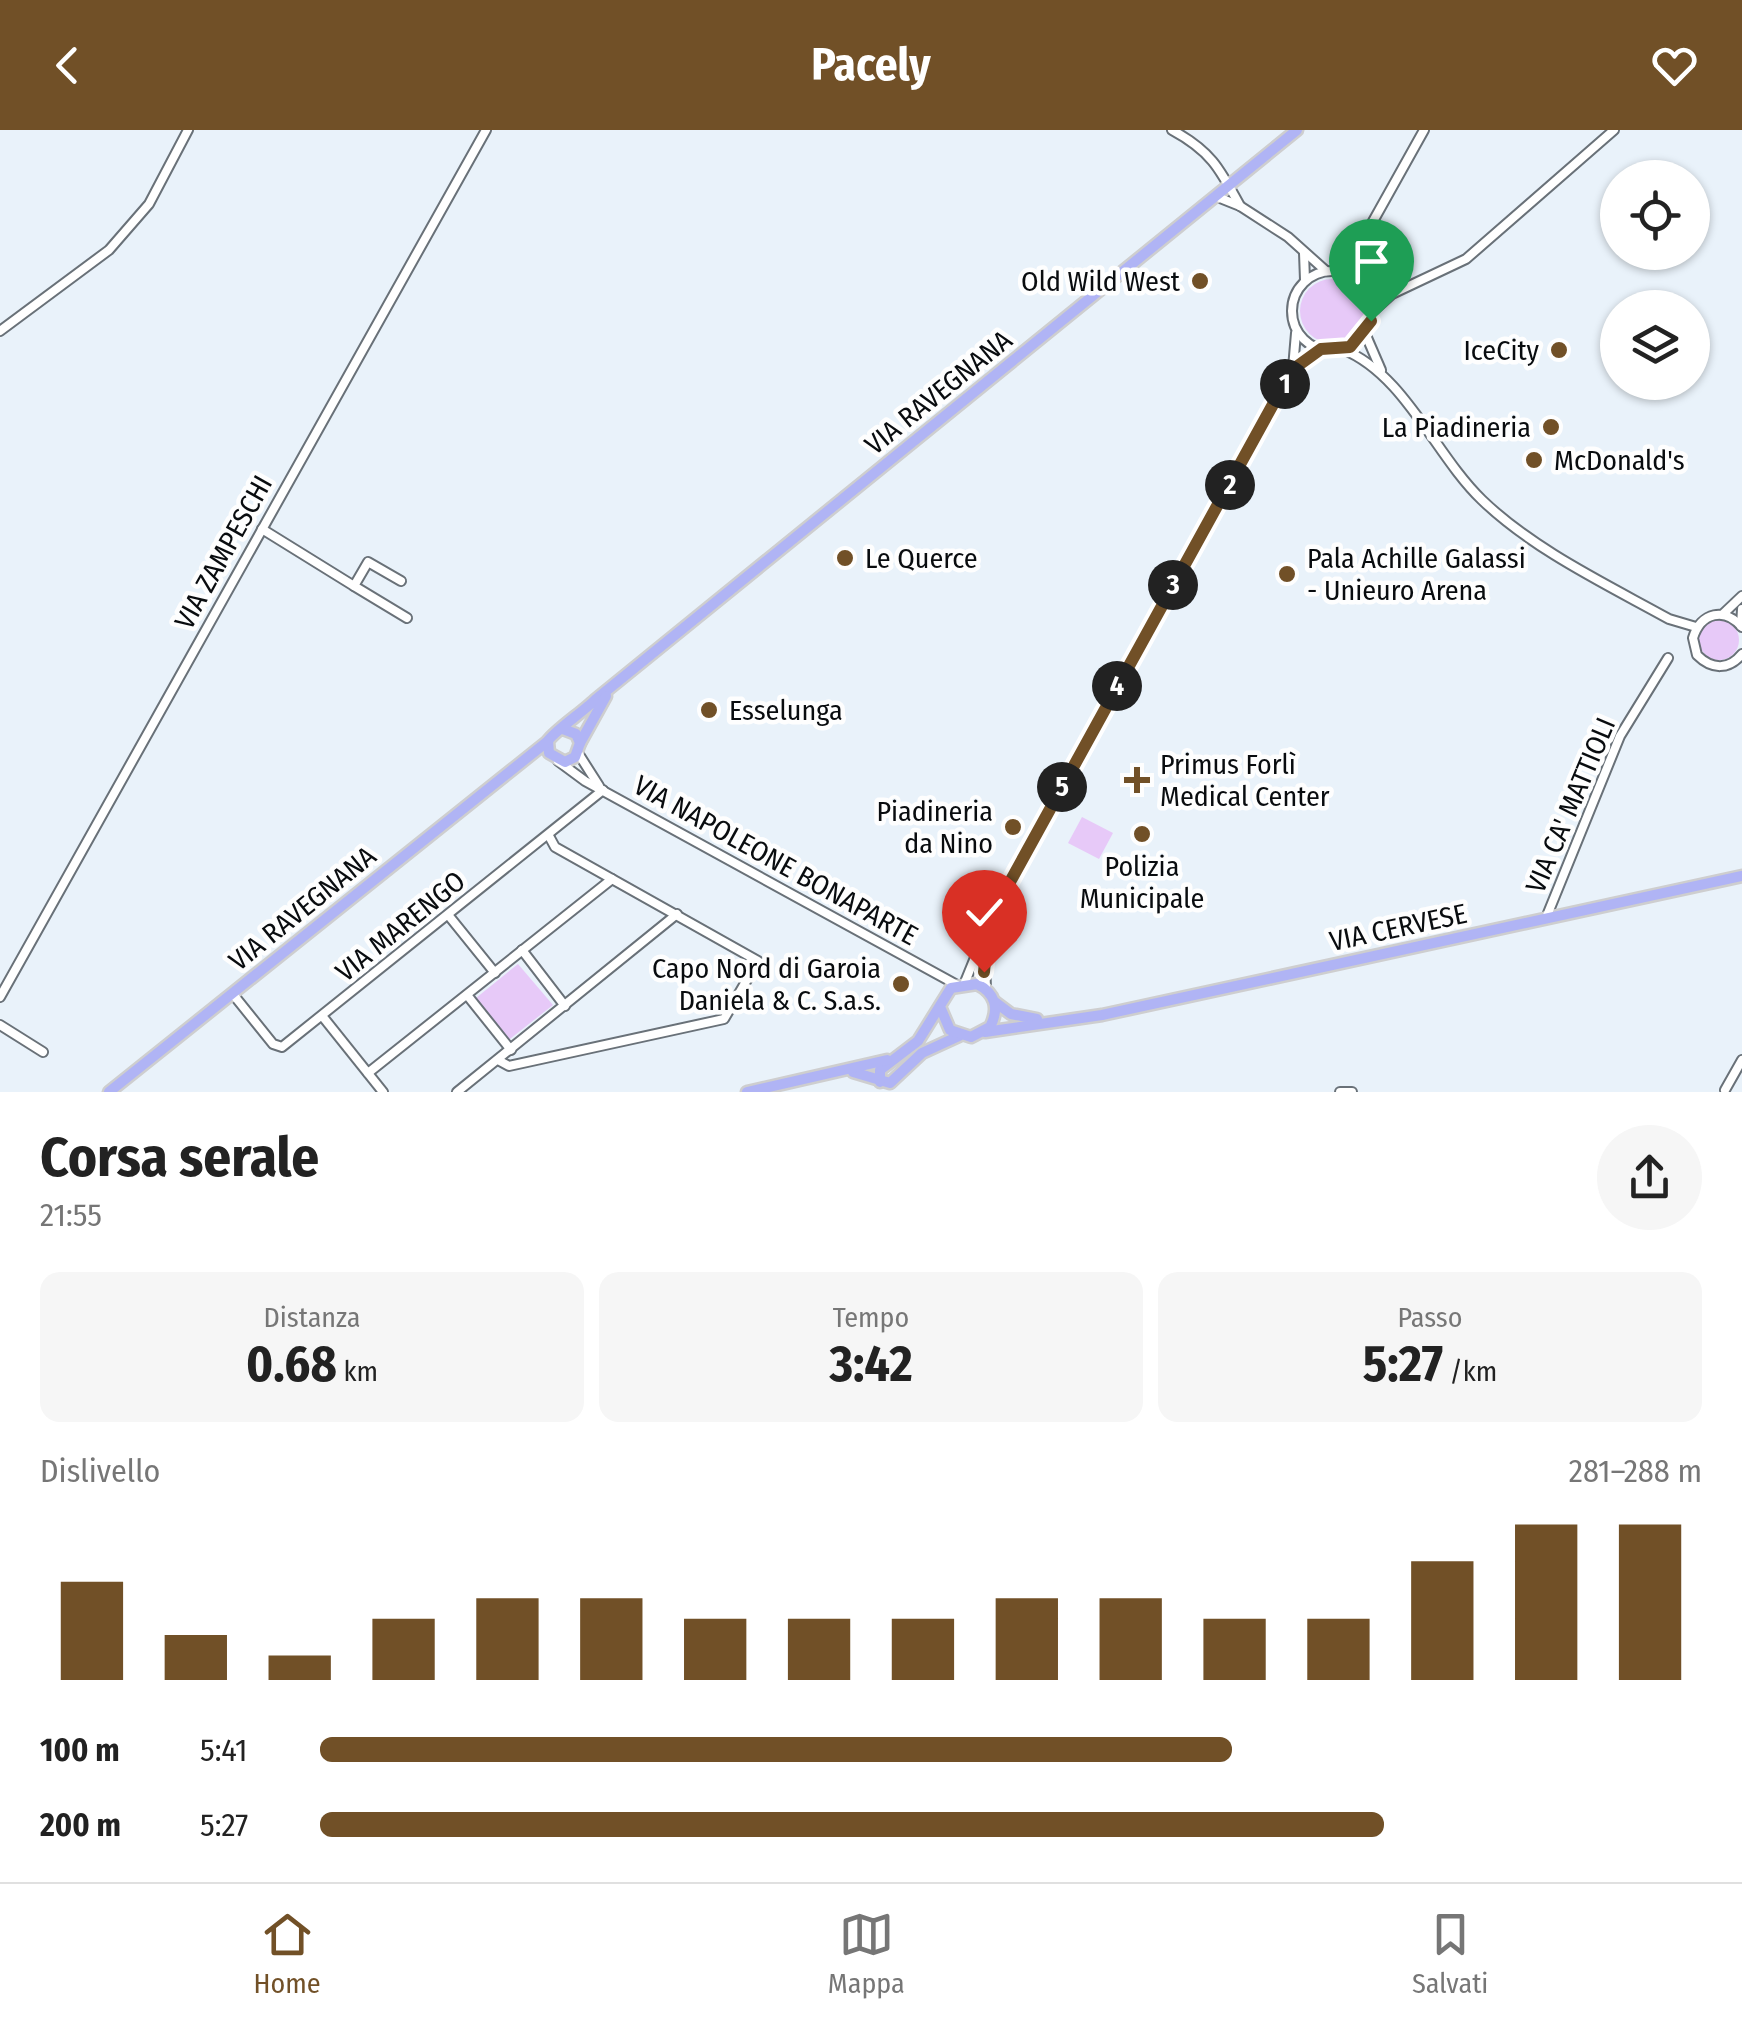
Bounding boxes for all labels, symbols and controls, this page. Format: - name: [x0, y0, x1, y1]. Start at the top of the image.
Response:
- icon: back: [40, 38, 95, 93]
- text: Pacely: [811, 38, 931, 92]
- icon: heart: [1647, 38, 1702, 93]
- map controls: [1600, 160, 1710, 400]
- button: locate: [1600, 160, 1710, 270]
- pin: [1329, 219, 1414, 322]
- icon: arrive: [1344, 234, 1399, 289]
- place label: Old Wild West: [1021, 265, 1181, 298]
- marker: Old Wild West: [1189, 270, 1211, 292]
- button: layers: [1600, 290, 1710, 400]
- street label: VIA RAVEGNANA: [858, 323, 1018, 462]
- place label: IceCity: [1464, 334, 1540, 367]
- marker: IceCity: [1548, 339, 1570, 361]
- pin: 1: [1260, 359, 1310, 409]
- text: 1: [1279, 367, 1291, 400]
- place label: La Piadineria: [1382, 411, 1531, 444]
- marker: La Piadineria: [1540, 416, 1562, 438]
- place label: McDonald's: [1554, 444, 1685, 477]
- marker: McDonald's: [1523, 449, 1545, 471]
- pin: 2: [1205, 460, 1255, 510]
- text: 2: [1224, 468, 1236, 501]
- street label: VIA ZAMPESCHI: [168, 470, 279, 635]
- place label: Le Querce: [865, 542, 978, 575]
- place label: Pala Achille Galassi - Unieuro Arena: [1307, 542, 1526, 607]
- marker: Le Querce: [834, 547, 856, 569]
- pin: 3: [1148, 560, 1198, 610]
- marker: Pala Achille Galassi - Unieuro Arena: [1276, 563, 1298, 585]
- text: 3: [1166, 568, 1180, 601]
- pin: 4: [1092, 661, 1142, 711]
- text: 4: [1110, 669, 1124, 702]
- place label: Esselunga: [729, 694, 843, 727]
- marker: Esselunga: [698, 699, 720, 721]
- street label: VIA CA' MATTIOLI: [1519, 713, 1622, 898]
- place label: Primus Forlì Medical Center: [1160, 748, 1330, 813]
- pin: 5: [1037, 762, 1087, 812]
- marker: Primus Forlì Medical Center: [1124, 767, 1150, 793]
- street label: VIA NAPOLEONE BONAPARTE: [628, 769, 923, 952]
- text: 5: [1055, 770, 1069, 803]
- place label: Piadineria da Nino: [876, 795, 993, 860]
- marker: Piadineria da Nino: [1002, 816, 1024, 838]
- marker: Polizia Municipale: [1131, 823, 1153, 845]
- street label: VIA RAVEGNANA: [222, 839, 382, 978]
- place label: Polizia Municipale: [1080, 850, 1204, 915]
- street label: VIA MARENGO: [329, 864, 472, 988]
- pin: [942, 870, 1027, 973]
- icon: check: [957, 885, 1012, 940]
- street label: VIA CERVESE: [1326, 897, 1470, 958]
- place label: Capo Nord di Garoia Daniela & C. S.a.s.: [652, 952, 881, 1017]
- marker: Capo Nord di Garoia Daniela & C. S.a.s.: [890, 973, 912, 995]
- text: Corsa serale: [40, 1125, 319, 1191]
- button: share: [1597, 1125, 1702, 1230]
- text: 21:55: [40, 1196, 102, 1234]
- text: Distanza: [263, 1301, 361, 1334]
- text: Tempo: [833, 1301, 909, 1334]
- text: Passo: [1397, 1301, 1463, 1334]
- text: 0.68: [246, 1334, 337, 1394]
- text: 3:42: [829, 1334, 913, 1394]
- text: 5:27: [1363, 1334, 1443, 1394]
- text: km: [337, 1355, 378, 1388]
- text: /km: [1443, 1355, 1497, 1388]
- text: Dislivello: [40, 1452, 160, 1490]
- text: 281–288 m: [1569, 1452, 1702, 1490]
- text: 100 m: [40, 1731, 120, 1769]
- text: 5:41: [200, 1731, 248, 1769]
- text: 200 m: [40, 1806, 121, 1844]
- text: 5:27: [200, 1806, 248, 1844]
- tab: Home: [254, 1907, 321, 2000]
- tab: Mappa: [828, 1907, 905, 2000]
- tab: Salvati: [1412, 1907, 1488, 2000]

